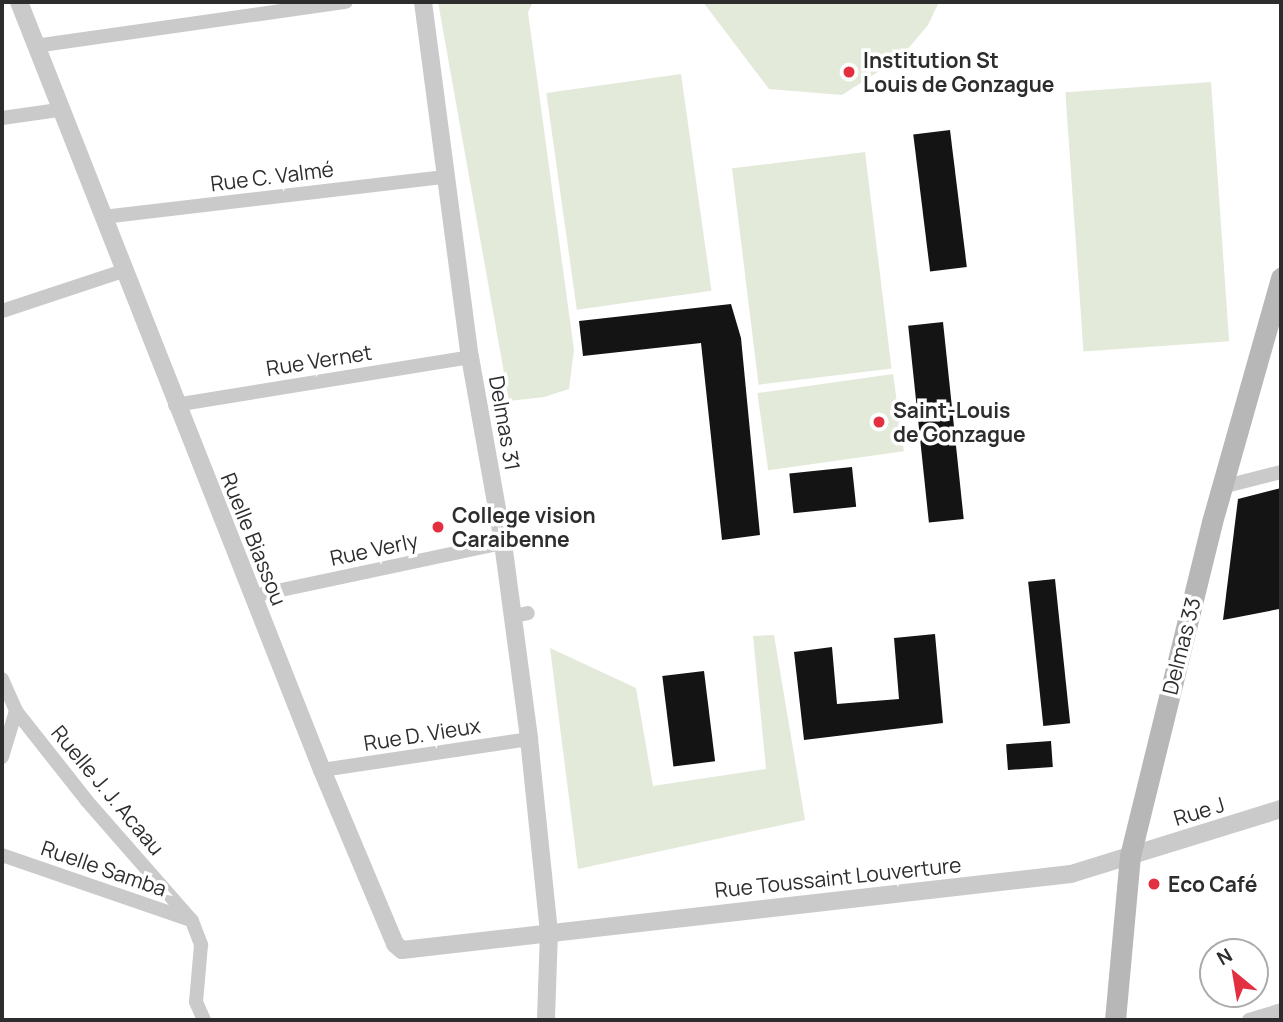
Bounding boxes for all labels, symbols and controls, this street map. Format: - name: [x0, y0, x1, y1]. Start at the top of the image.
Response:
- place label: Institution St Louis de Gonzague: [863, 47, 1054, 97]
- marker: Institution St Louis de Gonzague: [841, 64, 857, 80]
- street label: Rue C. Valmé: [209, 156, 335, 196]
- street label: Rue Vernet: [264, 339, 374, 381]
- street label: Delmas 31: [484, 374, 526, 472]
- place label: Saint-Louis de Gonzague: [893, 397, 1026, 447]
- marker: Saint-Louis de Gonzague: [871, 414, 887, 430]
- street label: Ruelle Biassou: [216, 469, 292, 609]
- place label: College vision Caraibenne: [452, 502, 596, 552]
- marker: College vision Caraibenne: [430, 519, 446, 535]
- street label: Rue Verly: [328, 527, 420, 571]
- street label: Delmas 33: [1157, 595, 1205, 697]
- street label: Rue D. Vieux: [362, 712, 482, 756]
- street label: Ruelle J. J. Acaau: [46, 720, 170, 860]
- street label: Rue J: [1170, 791, 1228, 831]
- street label: Ruelle Samba: [38, 835, 170, 901]
- street label: Rue Toussaint Louverture: [713, 852, 963, 902]
- place label: Eco Café: [1168, 871, 1257, 897]
- marker: Eco Café: [1146, 876, 1162, 892]
- north arrow: [1199, 938, 1269, 1008]
- text: N: [1212, 942, 1237, 971]

